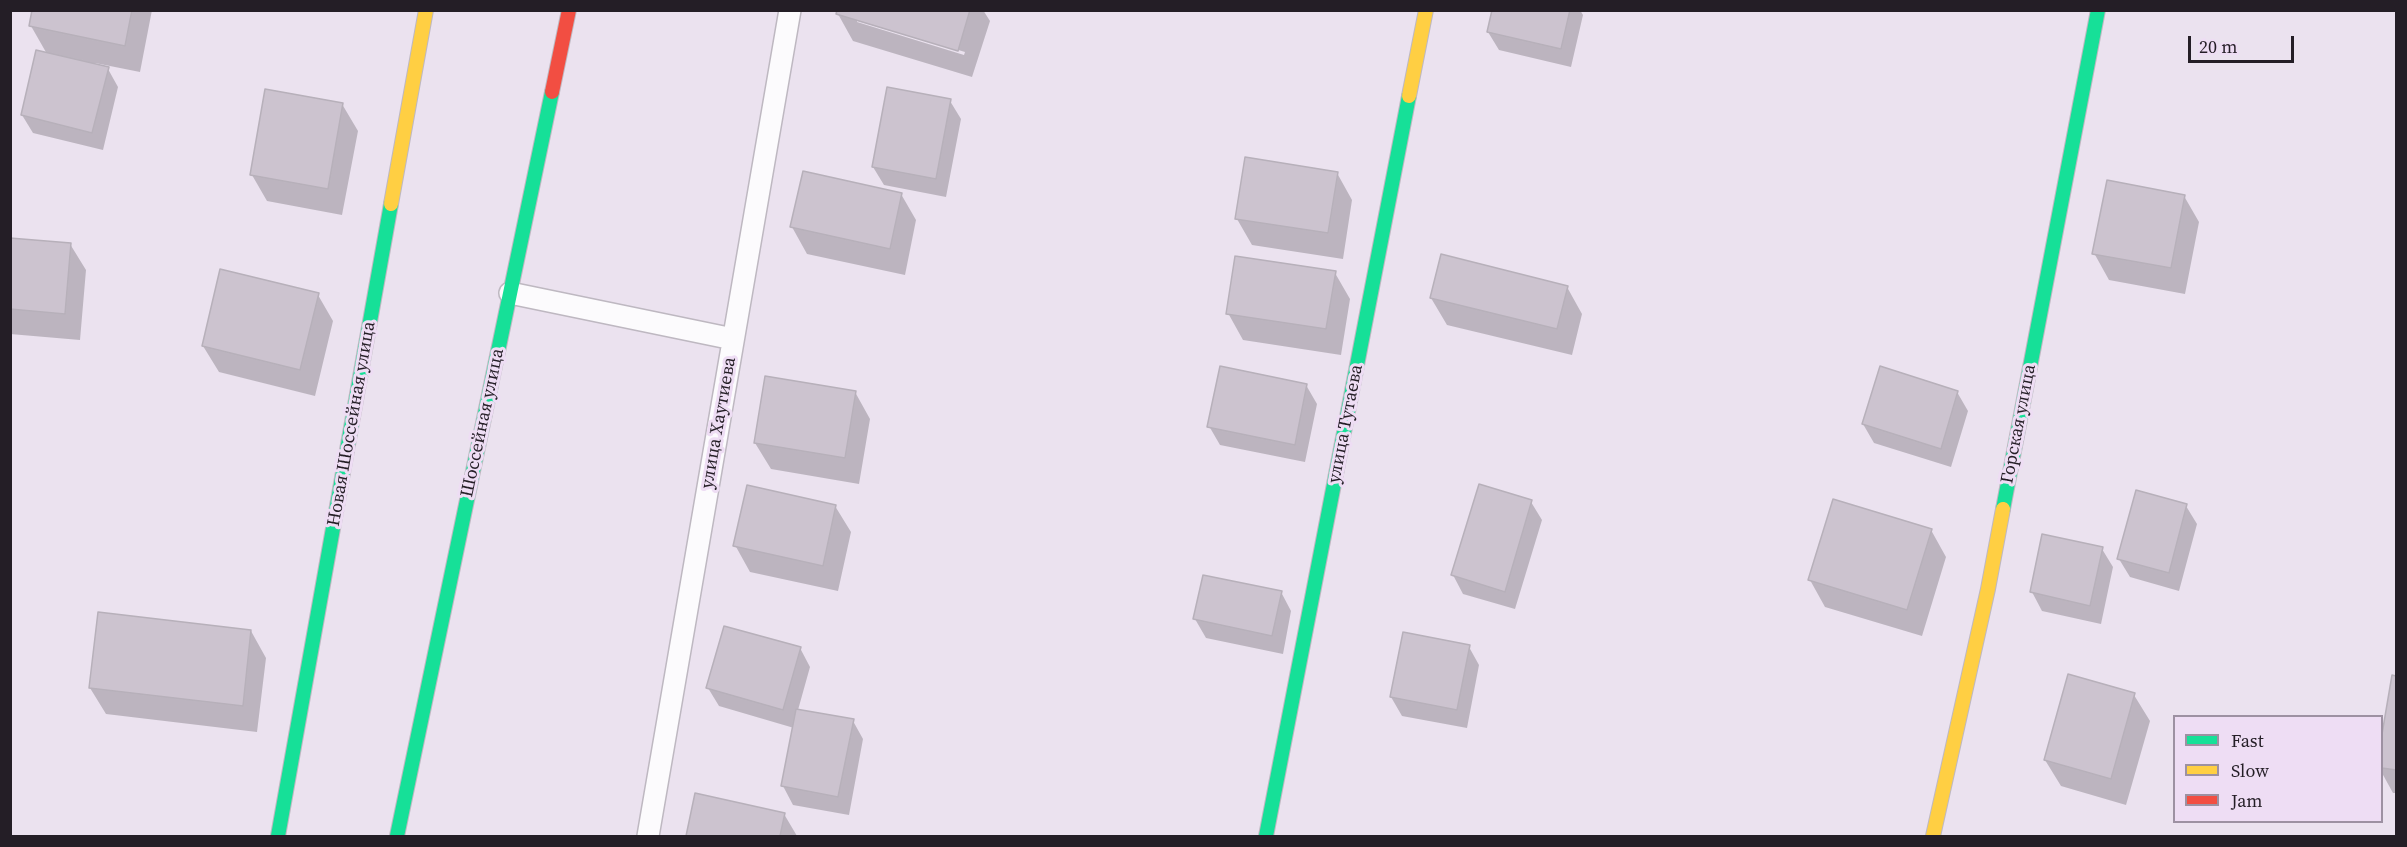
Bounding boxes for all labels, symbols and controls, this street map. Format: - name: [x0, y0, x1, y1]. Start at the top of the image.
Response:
- scale bar: [2191, 24, 2298, 62]
- text: 20 m: [2199, 34, 2237, 59]
- street label: Новая Шоссейная улица: [323, 320, 381, 528]
- street label: Шоссейная улица: [457, 347, 509, 499]
- street label: улица Хаутиева: [697, 355, 741, 491]
- street label: улица Тутаева: [1324, 363, 1368, 485]
- street label: Горская улица: [1997, 363, 2041, 485]
- legend: [2173, 715, 2383, 823]
- text: Fast: [2231, 728, 2264, 753]
- text: Slow: [2231, 758, 2269, 783]
- text: Jam: [2231, 788, 2263, 813]

